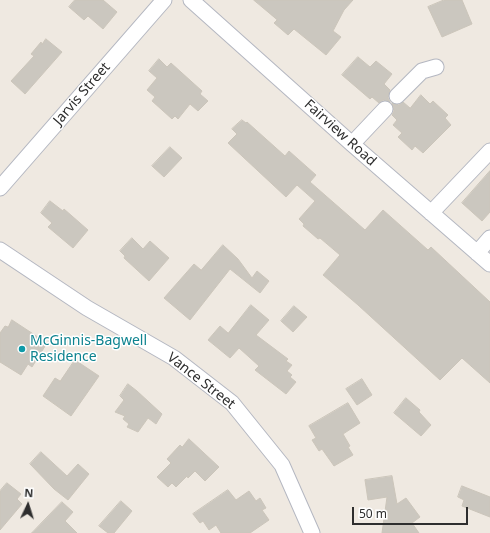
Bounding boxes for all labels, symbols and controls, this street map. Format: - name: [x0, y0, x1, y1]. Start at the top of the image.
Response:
- street label: Jarvis Street: [50, 59, 114, 129]
- street label: Fairview Road: [301, 96, 379, 170]
- place label: McGinnis-Bagwell Residence: [30, 333, 147, 366]
- marker: McGinnis-Bagwell Residence: [17, 344, 27, 354]
- street label: Vance Street: [164, 349, 238, 413]
- north arrow: [8, 485, 48, 525]
- text: N: [24, 485, 34, 500]
- scale bar: [354, 499, 470, 525]
- text: 50 m: [359, 505, 387, 522]

